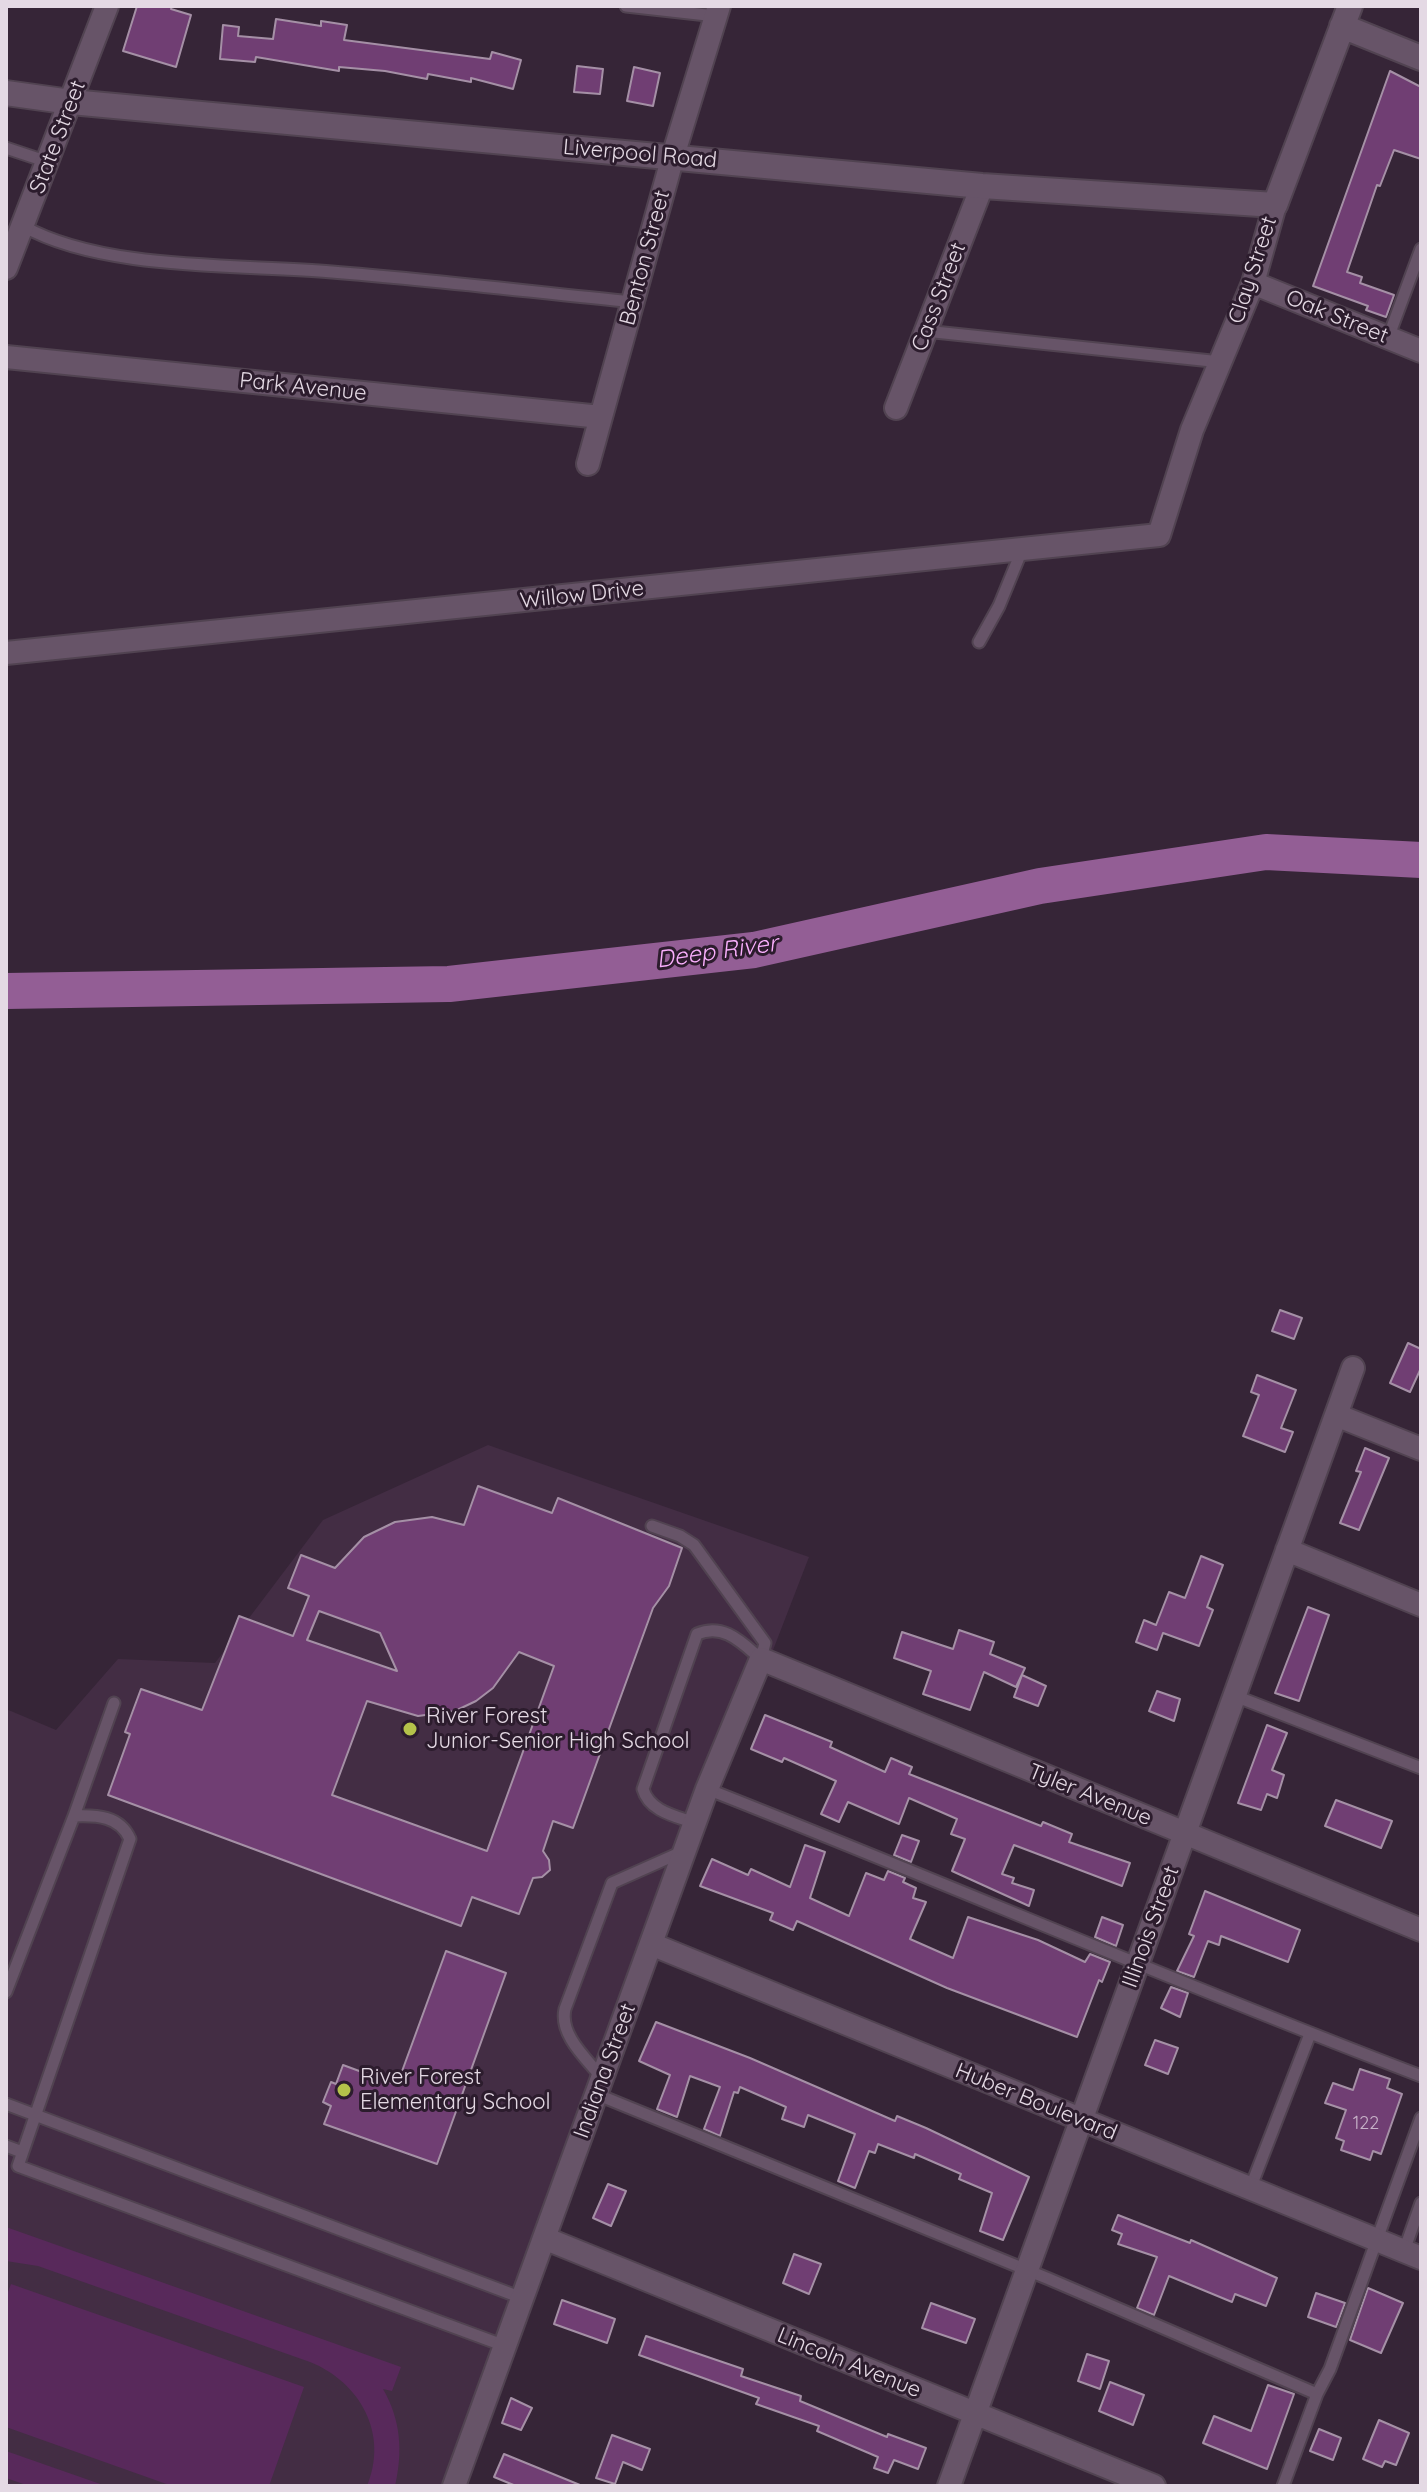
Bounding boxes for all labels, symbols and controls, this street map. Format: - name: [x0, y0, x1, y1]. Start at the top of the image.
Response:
- street label: State Street: [24, 77, 92, 197]
- street label: Liverpool Road: [562, 134, 718, 174]
- street label: Benton Street: [614, 187, 676, 329]
- street label: Clay Street: [1223, 213, 1283, 327]
- street label: Cass Street: [906, 239, 972, 355]
- street label: Oak Street: [1282, 285, 1392, 349]
- street label: Park Avenue: [238, 367, 368, 407]
- street label: Willow Drive: [519, 575, 645, 615]
- water label: Deep River: [654, 929, 780, 975]
- place label: River Forest Junior-Senior High School: [426, 1703, 690, 1754]
- marker: River Forest Junior-Senior High School: [401, 1720, 419, 1738]
- street label: Tyler Avenue: [1024, 1758, 1156, 1832]
- street label: Illinois Street: [1117, 1863, 1185, 1991]
- street label: Indiana Street: [568, 2000, 642, 2142]
- street label: Huber Boulevard: [951, 2058, 1121, 2146]
- place label: River Forest Elementary School: [360, 2064, 551, 2116]
- marker: River Forest Elementary School: [335, 2081, 353, 2099]
- house number: 122: [1353, 2113, 1379, 2135]
- street label: Lincoln Avenue: [773, 2322, 925, 2404]

